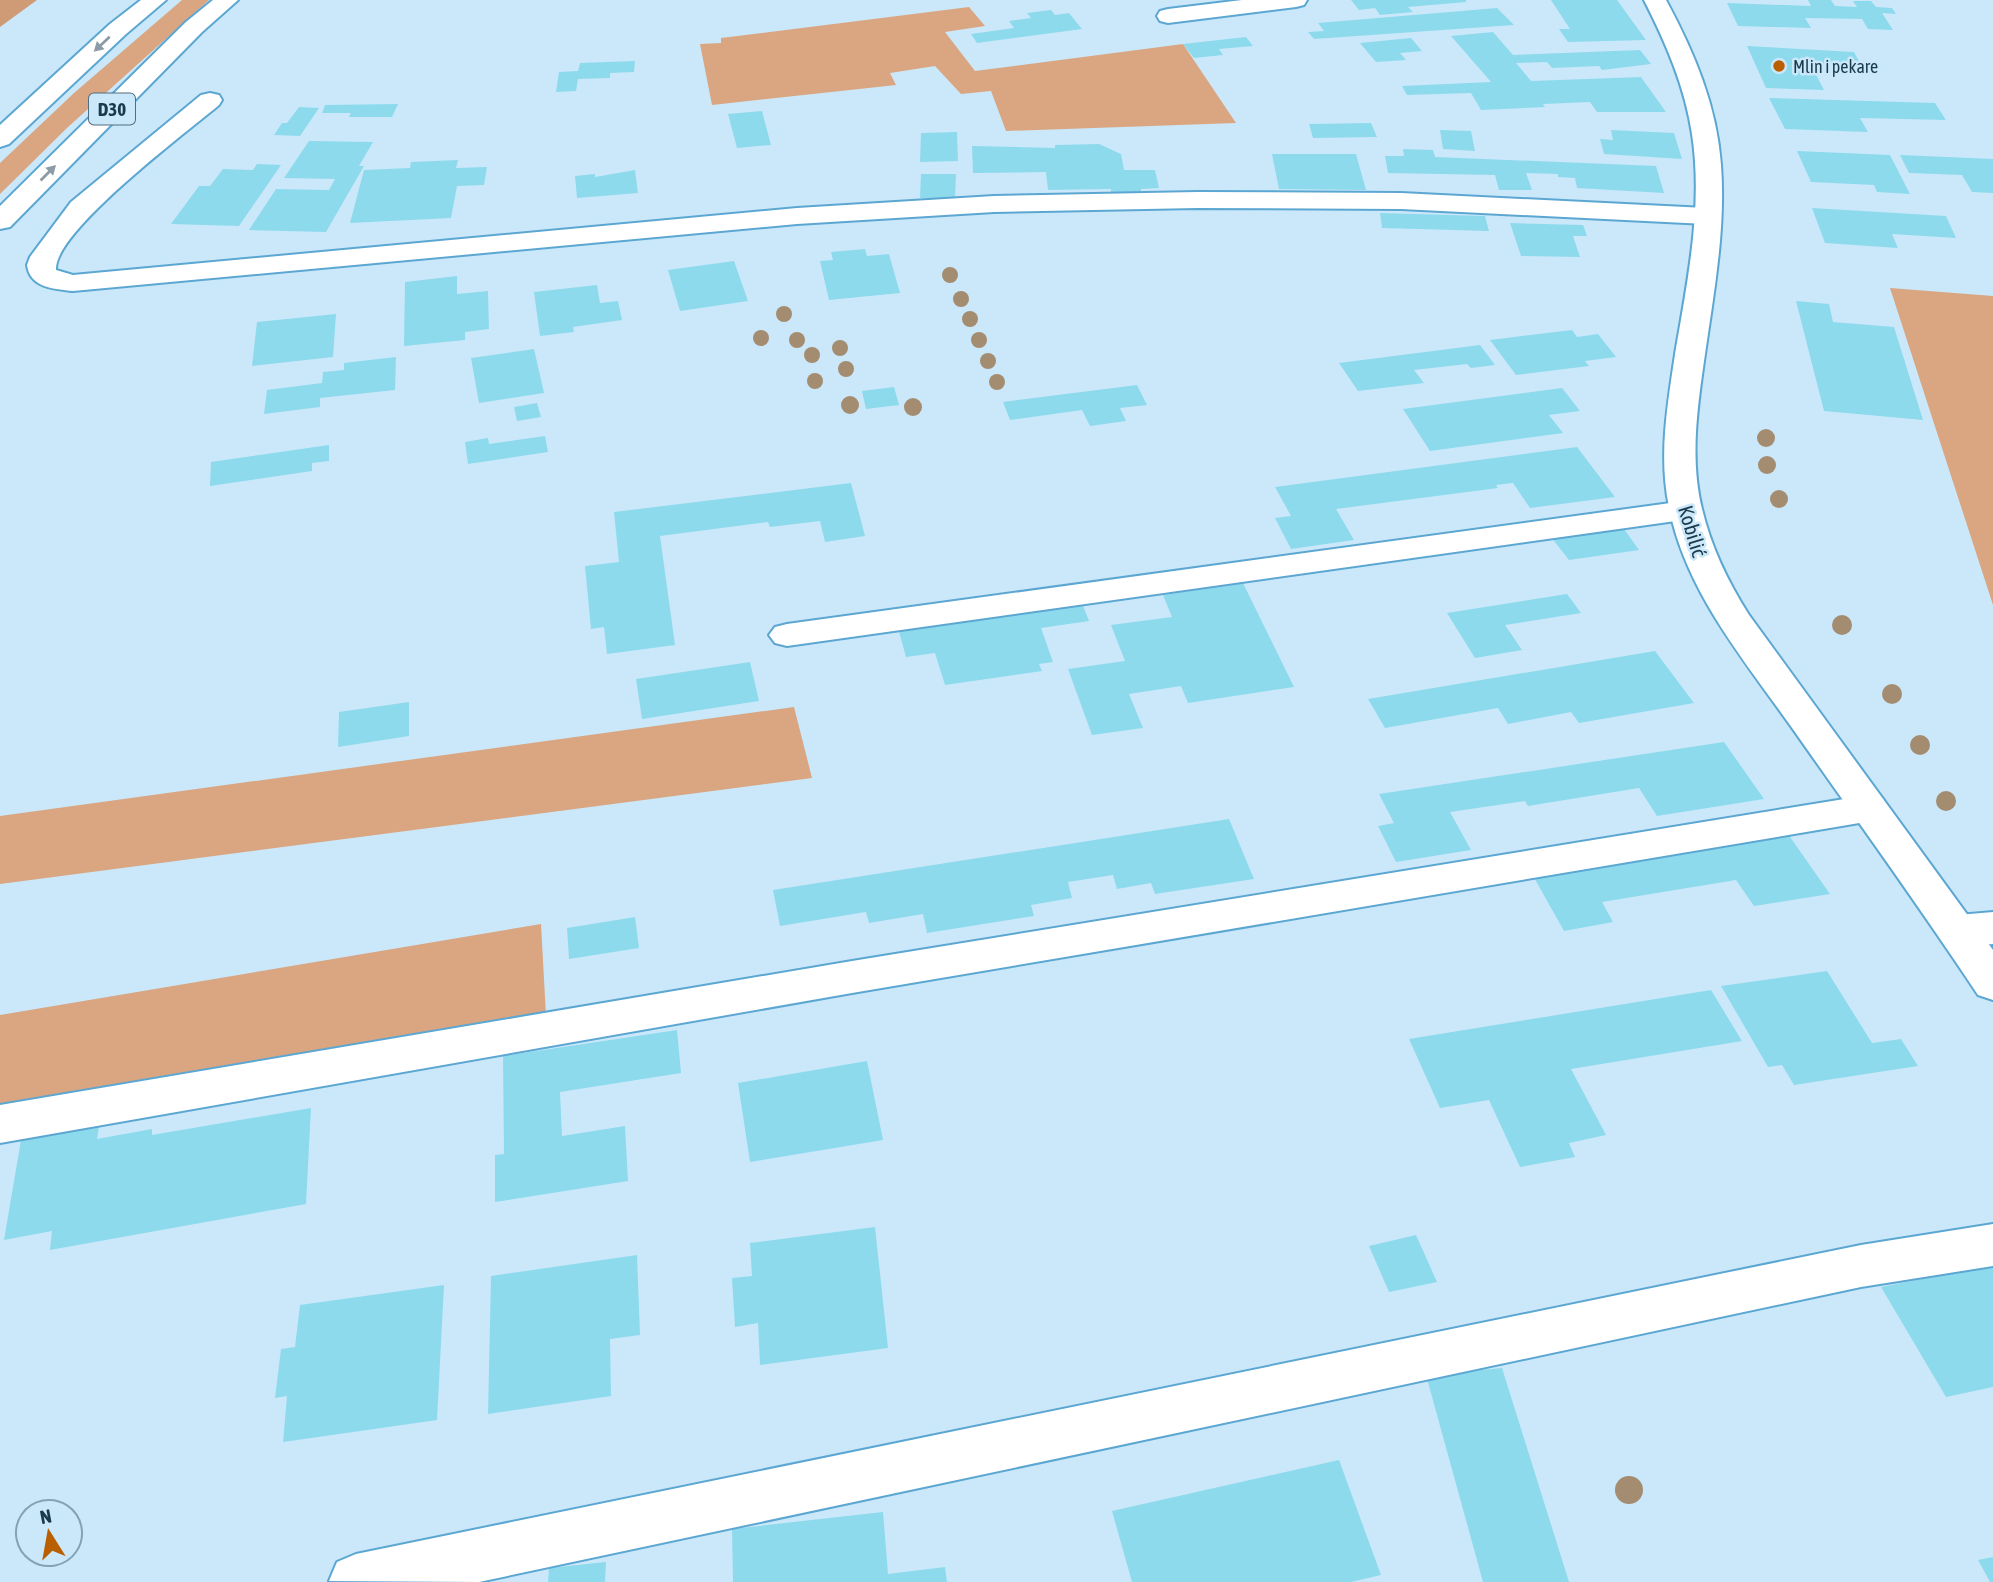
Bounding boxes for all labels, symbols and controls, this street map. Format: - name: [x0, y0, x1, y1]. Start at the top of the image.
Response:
- one-way arrow: [94, 35, 111, 51]
- place label: Mlin i pekare: [1793, 56, 1878, 77]
- marker: Mlin i pekare: [1771, 58, 1787, 74]
- road number: D30: [89, 94, 135, 124]
- one-way arrow: [40, 164, 57, 181]
- street label: Kobilić: [1674, 502, 1712, 560]
- north arrow: [14, 1498, 84, 1568]
- text: N: [38, 1504, 53, 1528]

